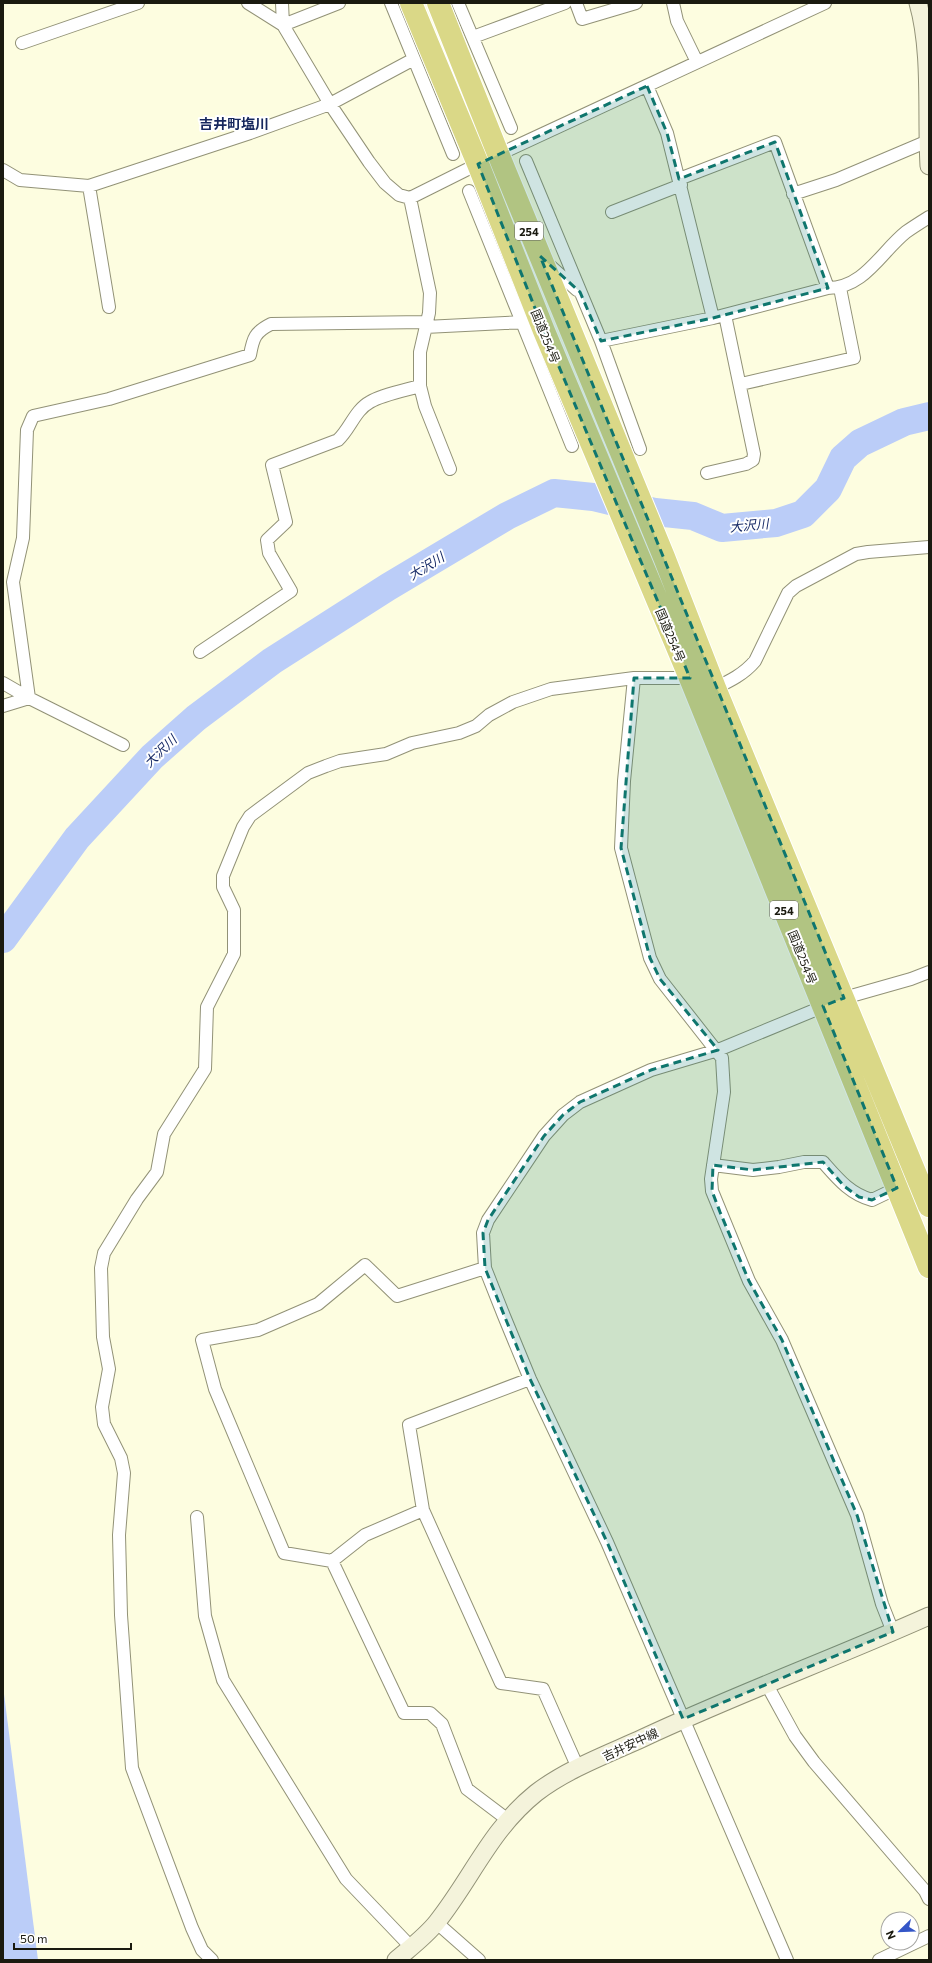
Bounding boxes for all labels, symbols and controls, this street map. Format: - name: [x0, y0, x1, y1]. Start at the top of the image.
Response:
- district label: 吉井町塩川: [199, 115, 269, 132]
- road number: 254: [515, 222, 543, 240]
- street label: 国道254号: [529, 307, 563, 365]
- water label: 大沢川: [729, 515, 771, 535]
- water label: 大沢川: [405, 548, 448, 583]
- street label: 国道254号: [653, 606, 689, 664]
- water label: 大沢川: [140, 730, 181, 770]
- road number: 254: [770, 901, 798, 919]
- street label: 国道254号: [786, 928, 820, 986]
- street label: 吉井安中線: [600, 1725, 660, 1763]
- north arrow: [880, 1911, 920, 1951]
- scale bar: [14, 1925, 131, 1951]
- text: N: [883, 1929, 898, 1941]
- text: 50 m: [20, 1931, 48, 1945]

